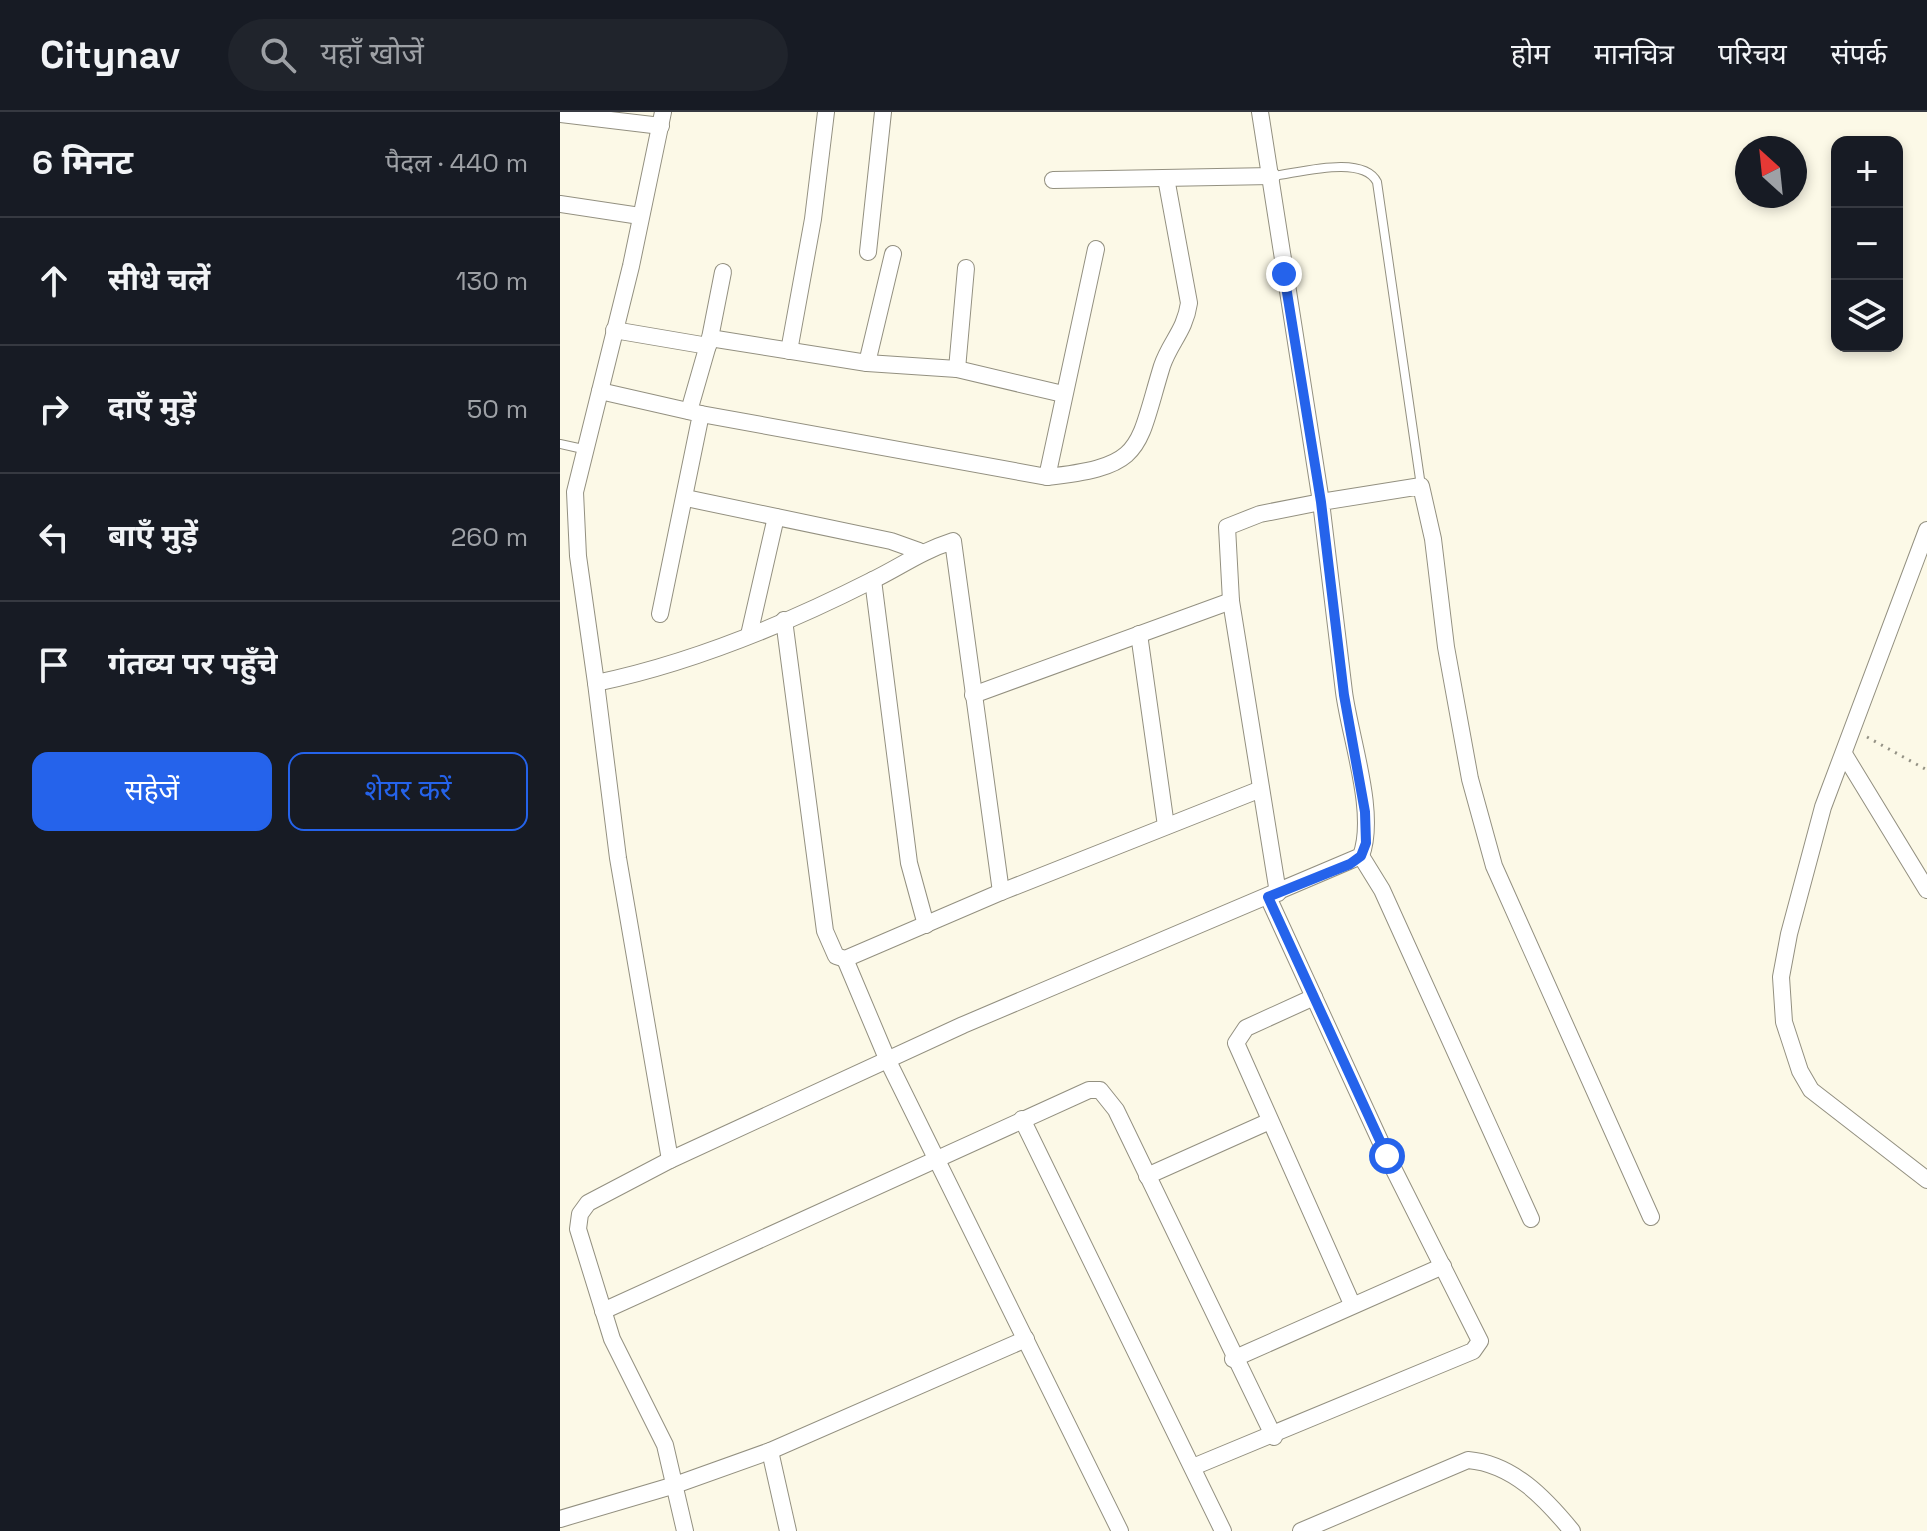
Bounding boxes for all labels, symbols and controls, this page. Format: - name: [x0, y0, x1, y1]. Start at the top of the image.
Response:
- search box: [228, 19, 788, 91]
- text: Citynav: [40, 31, 180, 79]
- icon: search: [256, 33, 300, 77]
- text: यहाँ खोजें: [320, 34, 424, 73]
- text: होम: [1511, 36, 1550, 72]
- text: मानचित्र: [1594, 36, 1674, 72]
- text: परिचय: [1718, 36, 1787, 72]
- text: संपर्क: [1831, 36, 1887, 72]
- north arrow: [1735, 136, 1807, 208]
- map controls: [1831, 136, 1903, 352]
- button: +: [1831, 136, 1903, 208]
- text: 6 मिनट: [32, 141, 133, 184]
- text: पैदल · 440 m: [385, 146, 528, 180]
- button: −: [1831, 208, 1903, 280]
- route end: [1266, 256, 1302, 292]
- icon: ahead: [32, 259, 76, 303]
- text: सीधे चलें: [108, 260, 210, 299]
- text: 130 m: [456, 264, 528, 298]
- button: layers: [1831, 280, 1903, 352]
- icon: right: [32, 387, 76, 431]
- text: दाएँ मुड़ें: [108, 388, 196, 427]
- text: 50 m: [467, 392, 528, 426]
- icon: left: [32, 515, 76, 559]
- text: बाएँ मुड़ें: [108, 516, 198, 555]
- text: 260 m: [451, 520, 528, 554]
- icon: arrive: [32, 643, 76, 687]
- text: गंतव्य पर पहुँचे: [108, 644, 277, 683]
- button: सहेजें: [32, 752, 272, 831]
- button: शेयर करें: [288, 752, 528, 831]
- route start: [1369, 1138, 1405, 1174]

